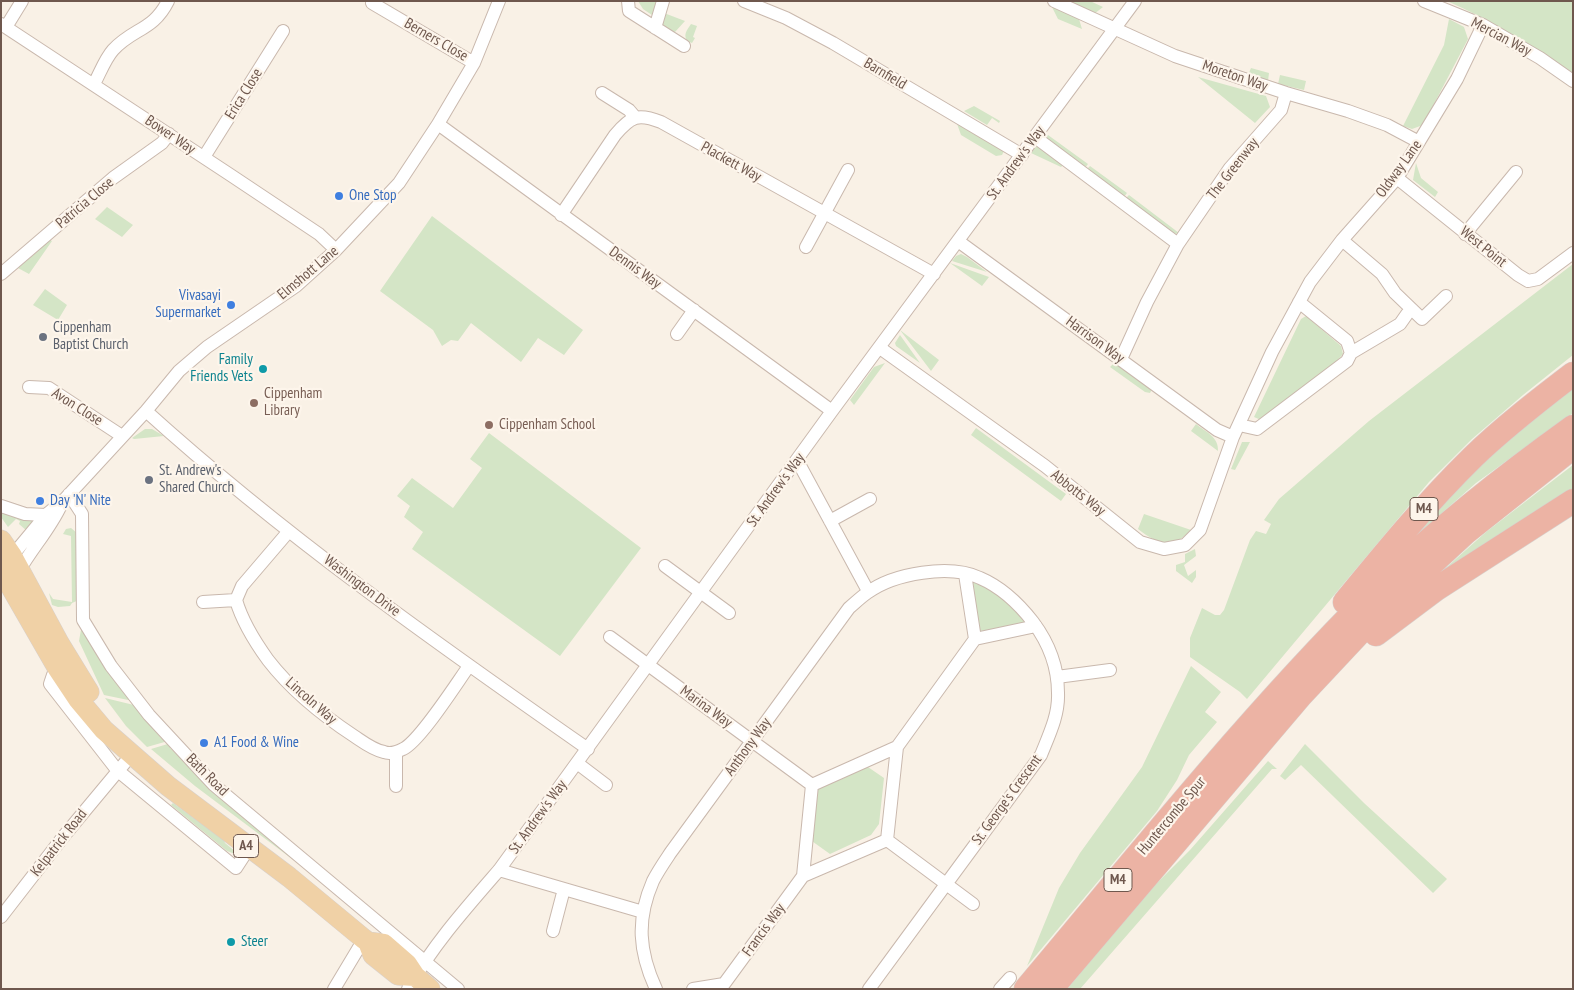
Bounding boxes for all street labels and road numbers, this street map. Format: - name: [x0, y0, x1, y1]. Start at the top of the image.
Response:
- street label: Mercian Way: [1468, 14, 1534, 60]
- street label: Berners Close: [401, 15, 471, 65]
- street label: Barnfield: [860, 54, 910, 94]
- street label: Moreton Way: [1200, 56, 1270, 96]
- street label: Erica Close: [221, 65, 267, 123]
- street label: Bower Way: [141, 112, 199, 158]
- street label: St. Andrew's Way: [983, 123, 1049, 203]
- street label: The Greenway: [1203, 134, 1263, 204]
- street label: Oldway Lane: [1372, 137, 1426, 201]
- street label: Plackett Way: [698, 138, 764, 186]
- street label: Patricia Close: [53, 174, 117, 232]
- street label: West Point: [1456, 223, 1510, 271]
- street label: Elmshott Lane: [274, 242, 342, 304]
- street label: Dennis Way: [605, 243, 665, 293]
- street label: Harrison Way: [1062, 313, 1128, 367]
- street label: Avon Close: [48, 384, 106, 430]
- street label: St. Andrew's Way: [743, 450, 809, 530]
- street label: Abbotts Way: [1047, 466, 1109, 520]
- road number: M4: [1410, 498, 1438, 520]
- street label: Washington Drive: [320, 551, 404, 621]
- street label: Lincoln Way: [282, 674, 340, 728]
- street label: Marina Way: [676, 682, 736, 732]
- street label: Anthony Way: [721, 714, 775, 780]
- street label: Bath Road: [182, 750, 232, 800]
- street label: St. George's Crescent: [968, 751, 1046, 849]
- street label: Huntercombe Spur: [1134, 773, 1210, 859]
- street label: St. Andrew's Way: [505, 777, 571, 857]
- street label: Kelpatrick Road: [27, 806, 91, 880]
- road number: A4: [234, 834, 258, 858]
- road number: M4: [1104, 868, 1132, 892]
- street label: Francis Way: [739, 900, 789, 960]

